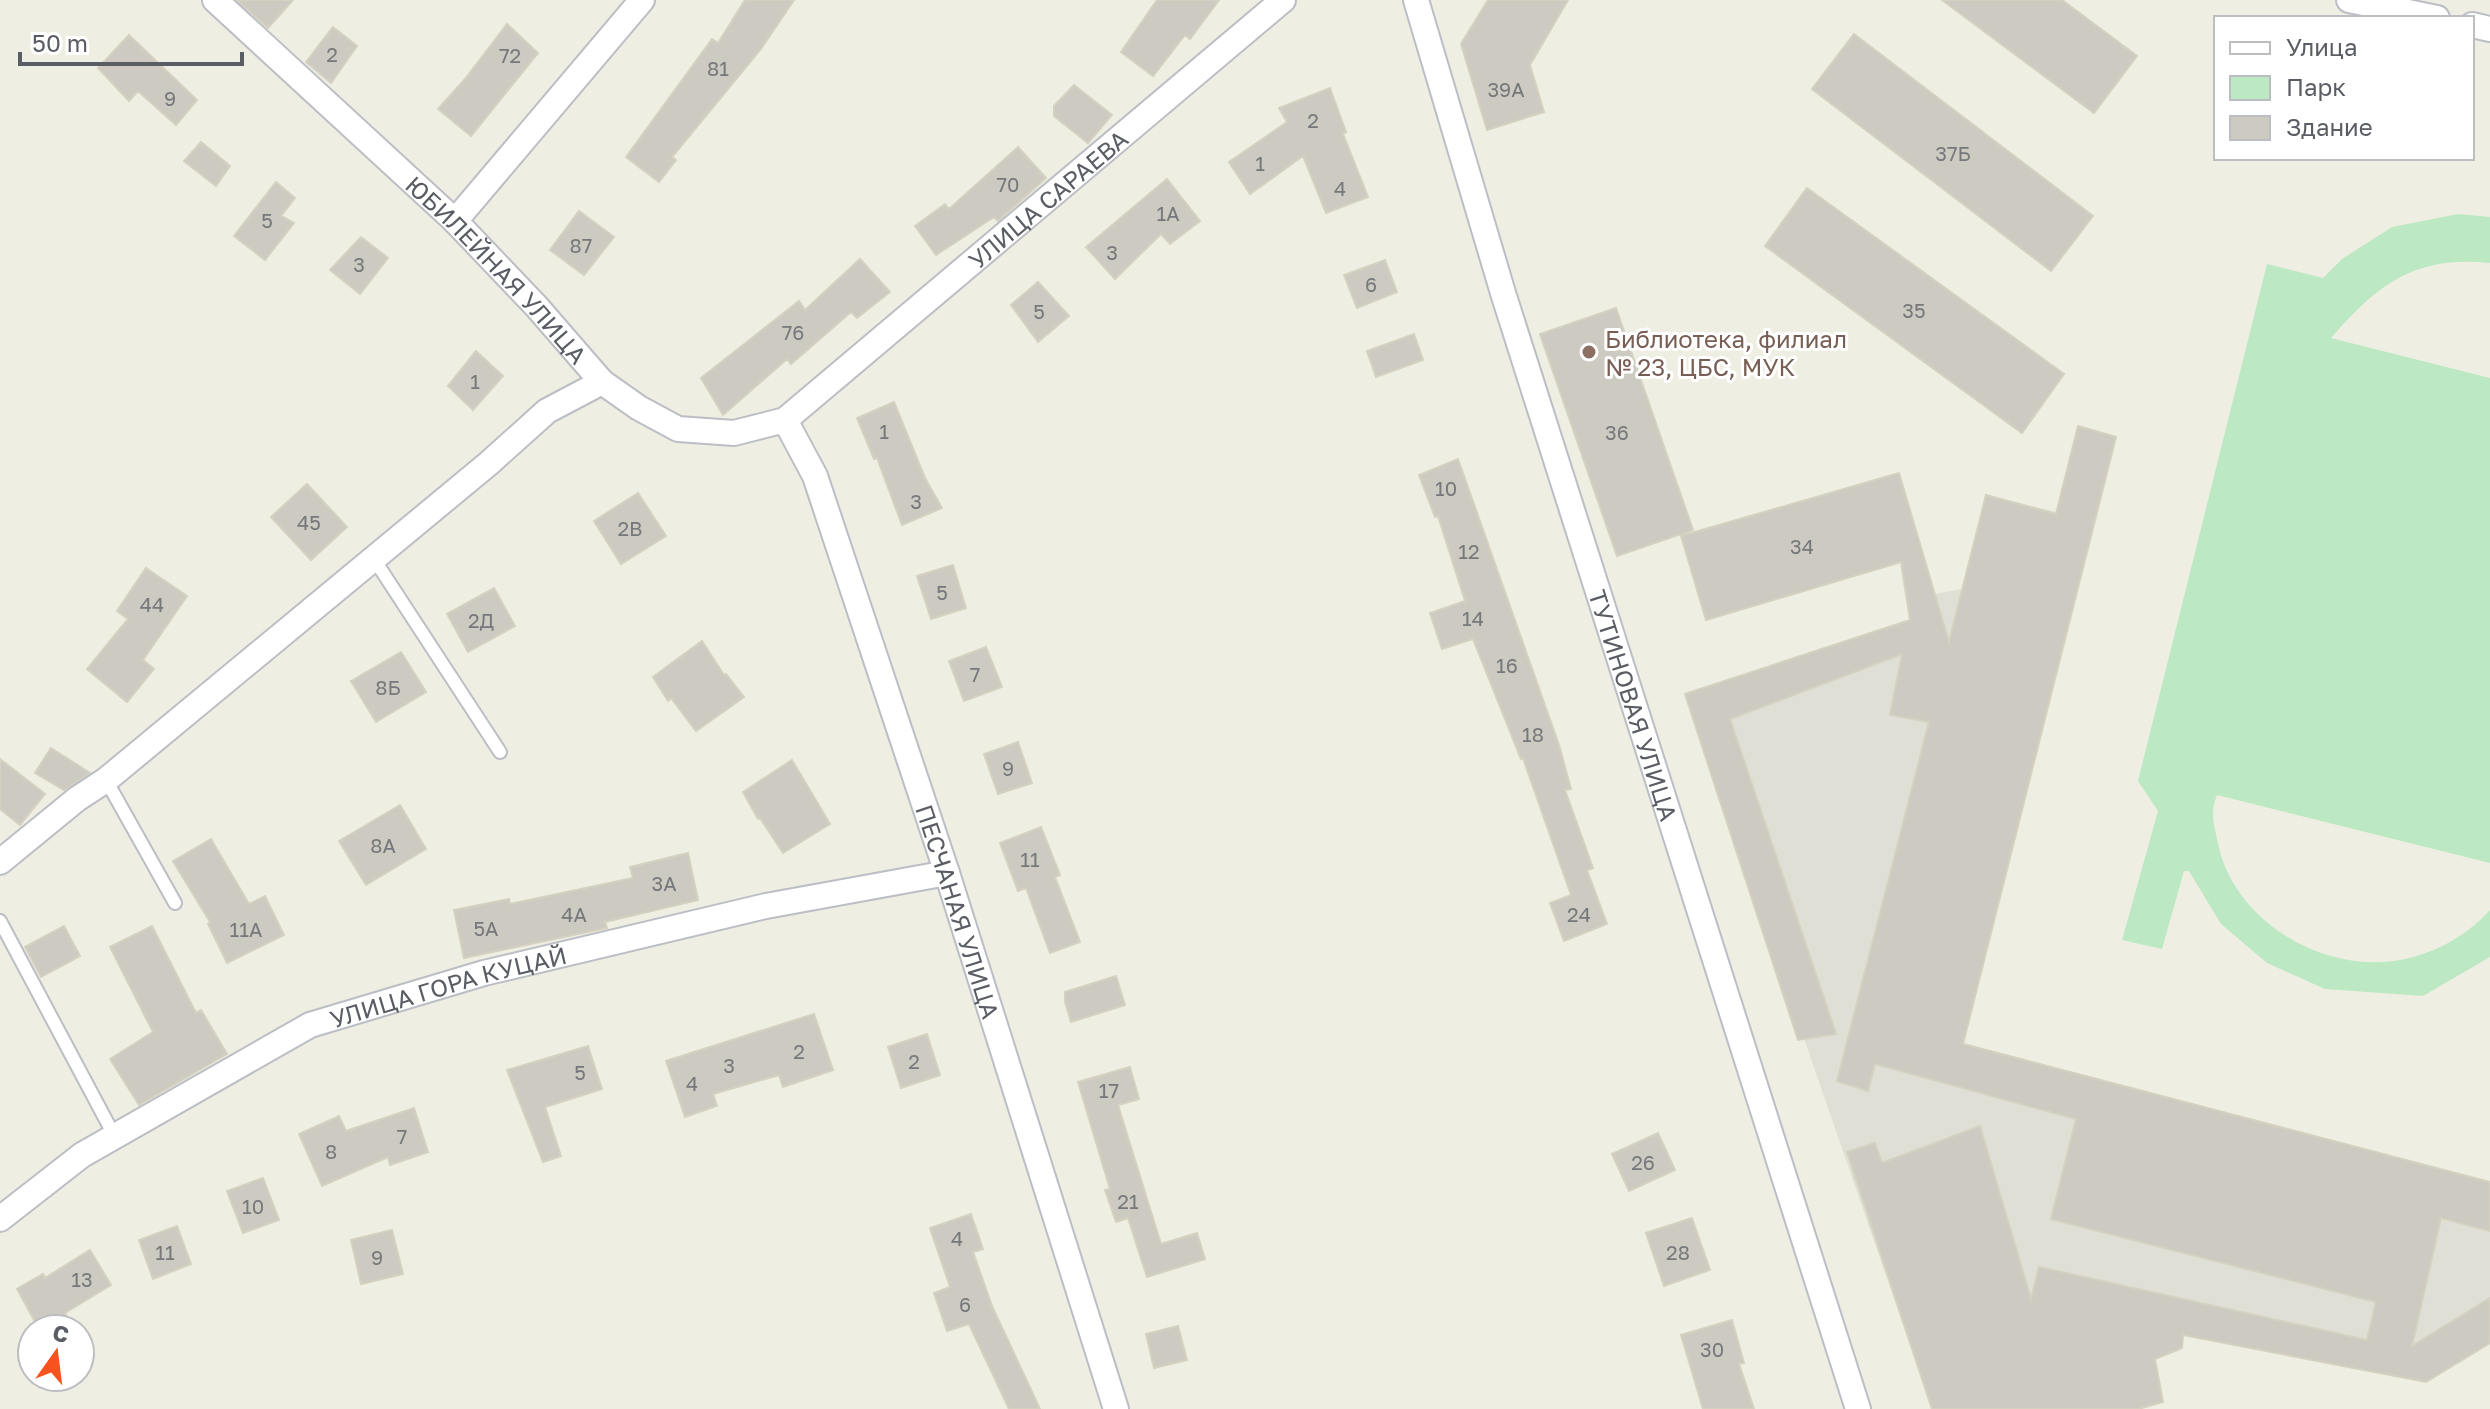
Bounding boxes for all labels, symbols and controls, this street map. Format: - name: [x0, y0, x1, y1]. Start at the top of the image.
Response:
- scale bar: [20, 16, 242, 66]
- legend: [2214, 16, 2474, 160]
- text: 50 m: [32, 28, 88, 57]
- text: Улица: [2286, 32, 2358, 61]
- house number: 2: [326, 42, 338, 66]
- house number: 72: [499, 43, 521, 67]
- house number: 81: [707, 56, 729, 80]
- text: Парк: [2286, 72, 2346, 101]
- house number: 39А: [1487, 77, 1525, 101]
- house number: 9: [164, 86, 176, 110]
- house number: 2: [1307, 108, 1319, 132]
- text: Здание: [2286, 112, 2373, 141]
- street label: УЛИЦА САРАЕВА: [962, 123, 1133, 274]
- house number: 37Б: [1935, 141, 1971, 165]
- house number: 1: [1255, 151, 1265, 175]
- street label: ЮБИЛЕЙНАЯ УЛИЦА: [400, 169, 593, 369]
- house number: 70: [997, 172, 1020, 196]
- house number: 4: [1334, 176, 1346, 200]
- house number: 1А: [1156, 201, 1180, 225]
- house number: 5: [261, 208, 273, 232]
- house number: 87: [570, 233, 592, 257]
- house number: 3: [1106, 240, 1118, 264]
- house number: 3: [353, 252, 365, 276]
- house number: 6: [1365, 272, 1377, 296]
- house number: 35: [1902, 298, 1926, 322]
- house number: 5: [1033, 299, 1045, 323]
- house number: 76: [782, 320, 804, 344]
- place label: Библиотека, филиал № 23, ЦБС, МУК: [1605, 324, 1847, 381]
- marker: Библиотека, филиал № 23, ЦБС, МУК: [1580, 343, 1598, 361]
- house number: 1: [470, 369, 480, 393]
- house number: 1: [879, 419, 889, 443]
- house number: 36: [1605, 420, 1629, 444]
- house number: 10: [1435, 476, 1457, 500]
- house number: 3: [910, 489, 922, 513]
- house number: 45: [297, 510, 321, 534]
- house number: 2В: [618, 516, 643, 540]
- house number: 34: [1790, 534, 1814, 558]
- house number: 12: [1458, 539, 1480, 563]
- house number: 5: [936, 580, 948, 604]
- street label: ТУТИНОВАЯ УЛИЦА: [1584, 586, 1684, 824]
- house number: 44: [140, 592, 164, 616]
- house number: 14: [1462, 606, 1484, 630]
- house number: 2Д: [468, 608, 494, 632]
- house number: 16: [1496, 653, 1518, 677]
- house number: 7: [970, 662, 980, 686]
- house number: 8Б: [375, 675, 401, 699]
- house number: 18: [1522, 722, 1544, 746]
- house number: 9: [1002, 756, 1014, 780]
- street label: ПЕСЧАНАЯ УЛИЦА: [911, 801, 1006, 1022]
- house number: 8А: [370, 833, 396, 857]
- house number: 11: [1020, 847, 1040, 871]
- house number: 3А: [651, 871, 677, 895]
- house number: 4А: [561, 902, 587, 926]
- house number: 24: [1567, 902, 1591, 926]
- house number: 5А: [474, 916, 499, 940]
- house number: 11А: [230, 917, 262, 941]
- street label: УЛИЦА ГОРА КУЦАЙ: [326, 939, 569, 1033]
- house number: 2: [793, 1039, 805, 1063]
- house number: 2: [908, 1049, 920, 1073]
- house number: 3: [723, 1053, 735, 1077]
- house number: 5: [574, 1060, 586, 1084]
- house number: 4: [686, 1071, 698, 1095]
- house number: 17: [1099, 1078, 1119, 1102]
- house number: 7: [397, 1124, 407, 1148]
- house number: 8: [325, 1139, 337, 1163]
- house number: 26: [1631, 1150, 1655, 1174]
- house number: 21: [1117, 1189, 1139, 1213]
- house number: 10: [242, 1194, 264, 1218]
- house number: 4: [951, 1226, 963, 1250]
- house number: 11: [155, 1240, 175, 1264]
- house number: 28: [1666, 1240, 1690, 1264]
- house number: 9: [371, 1245, 383, 1269]
- house number: 13: [71, 1267, 93, 1291]
- house number: 6: [959, 1292, 971, 1316]
- north arrow: [16, 1313, 96, 1393]
- text: С: [50, 1318, 72, 1348]
- house number: 30: [1700, 1337, 1724, 1361]

